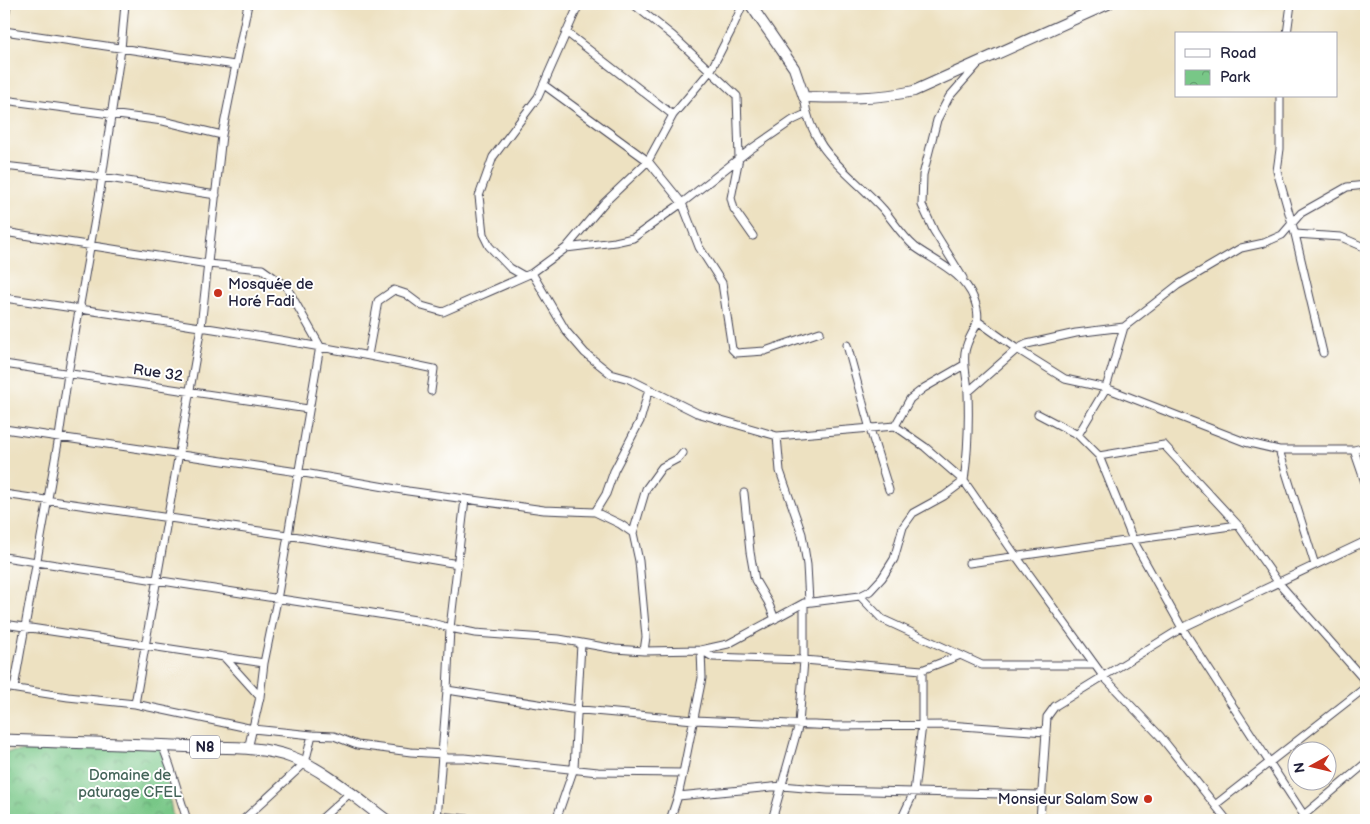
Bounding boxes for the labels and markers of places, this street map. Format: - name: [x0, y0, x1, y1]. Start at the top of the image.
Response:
- place label: Mosquée de Horé Fadi: [228, 275, 314, 311]
- marker: Mosquée de Horé Fadi: [212, 287, 224, 299]
- place label: Monsieur Salam Sow: [998, 790, 1138, 809]
- marker: Monsieur Salam Sow: [1142, 793, 1154, 805]

